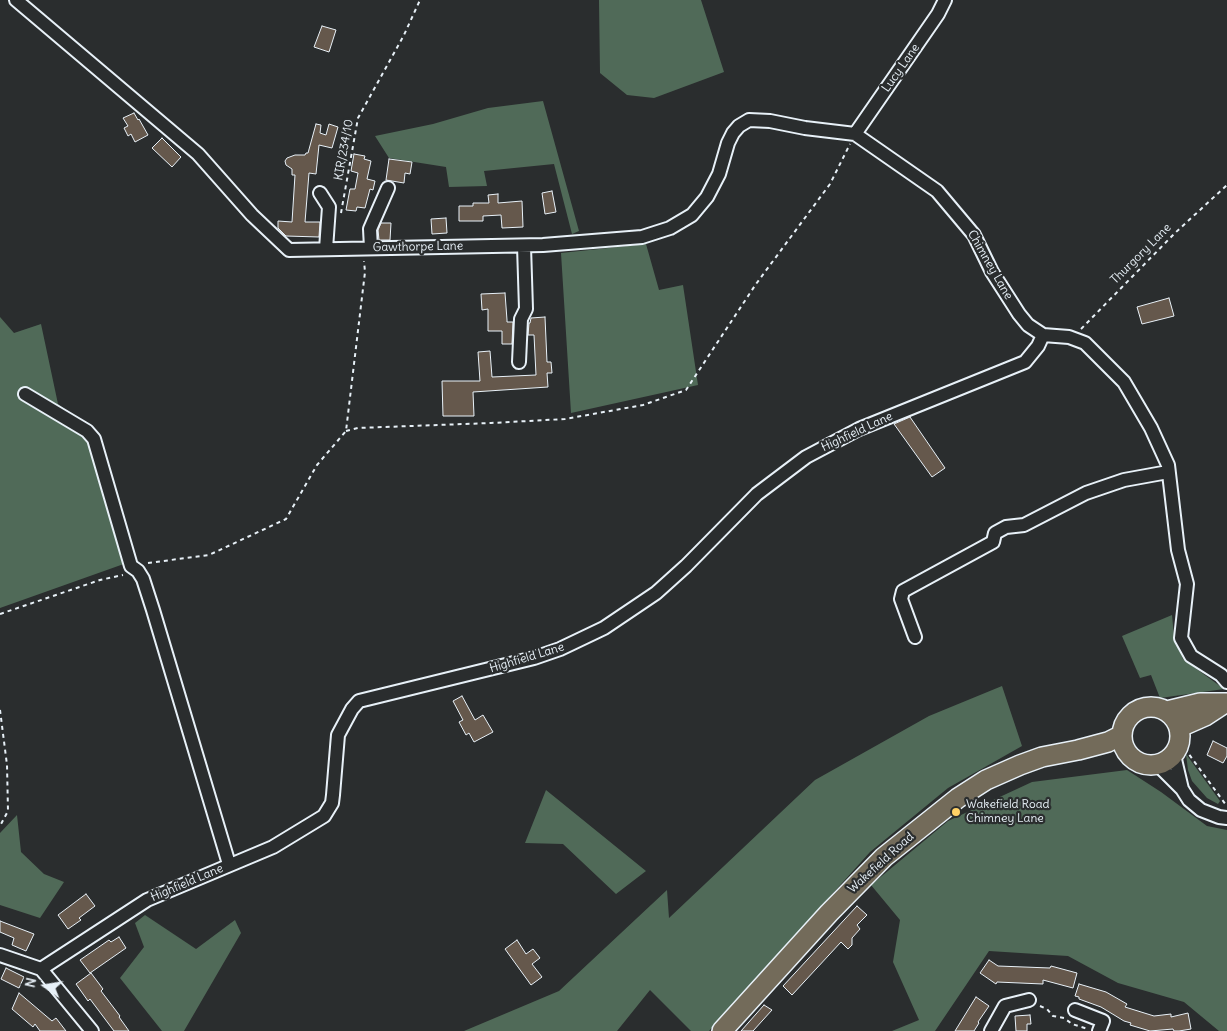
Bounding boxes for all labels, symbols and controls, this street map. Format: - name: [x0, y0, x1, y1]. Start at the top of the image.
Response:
- street label: Lucy Lane: [879, 41, 923, 95]
- street label: KIR/234/10: [332, 118, 356, 182]
- street label: Thurgory Lane: [1108, 221, 1174, 287]
- street label: Chimney Lane: [964, 228, 1016, 302]
- street label: Gawthorpe Lane: [373, 239, 463, 255]
- street label: Highfield Lane: [819, 409, 895, 455]
- street label: Highfield Lane: [488, 640, 566, 676]
- place label: Wakefield Road Chimney Lane: [966, 798, 1050, 826]
- marker: Wakefield Road Chimney Lane: [950, 806, 962, 818]
- street label: Wakefield Road: [845, 830, 917, 896]
- street label: Highfield Lane: [149, 861, 225, 905]
- north arrow: [20, 961, 70, 1011]
- text: N: [21, 976, 40, 989]

